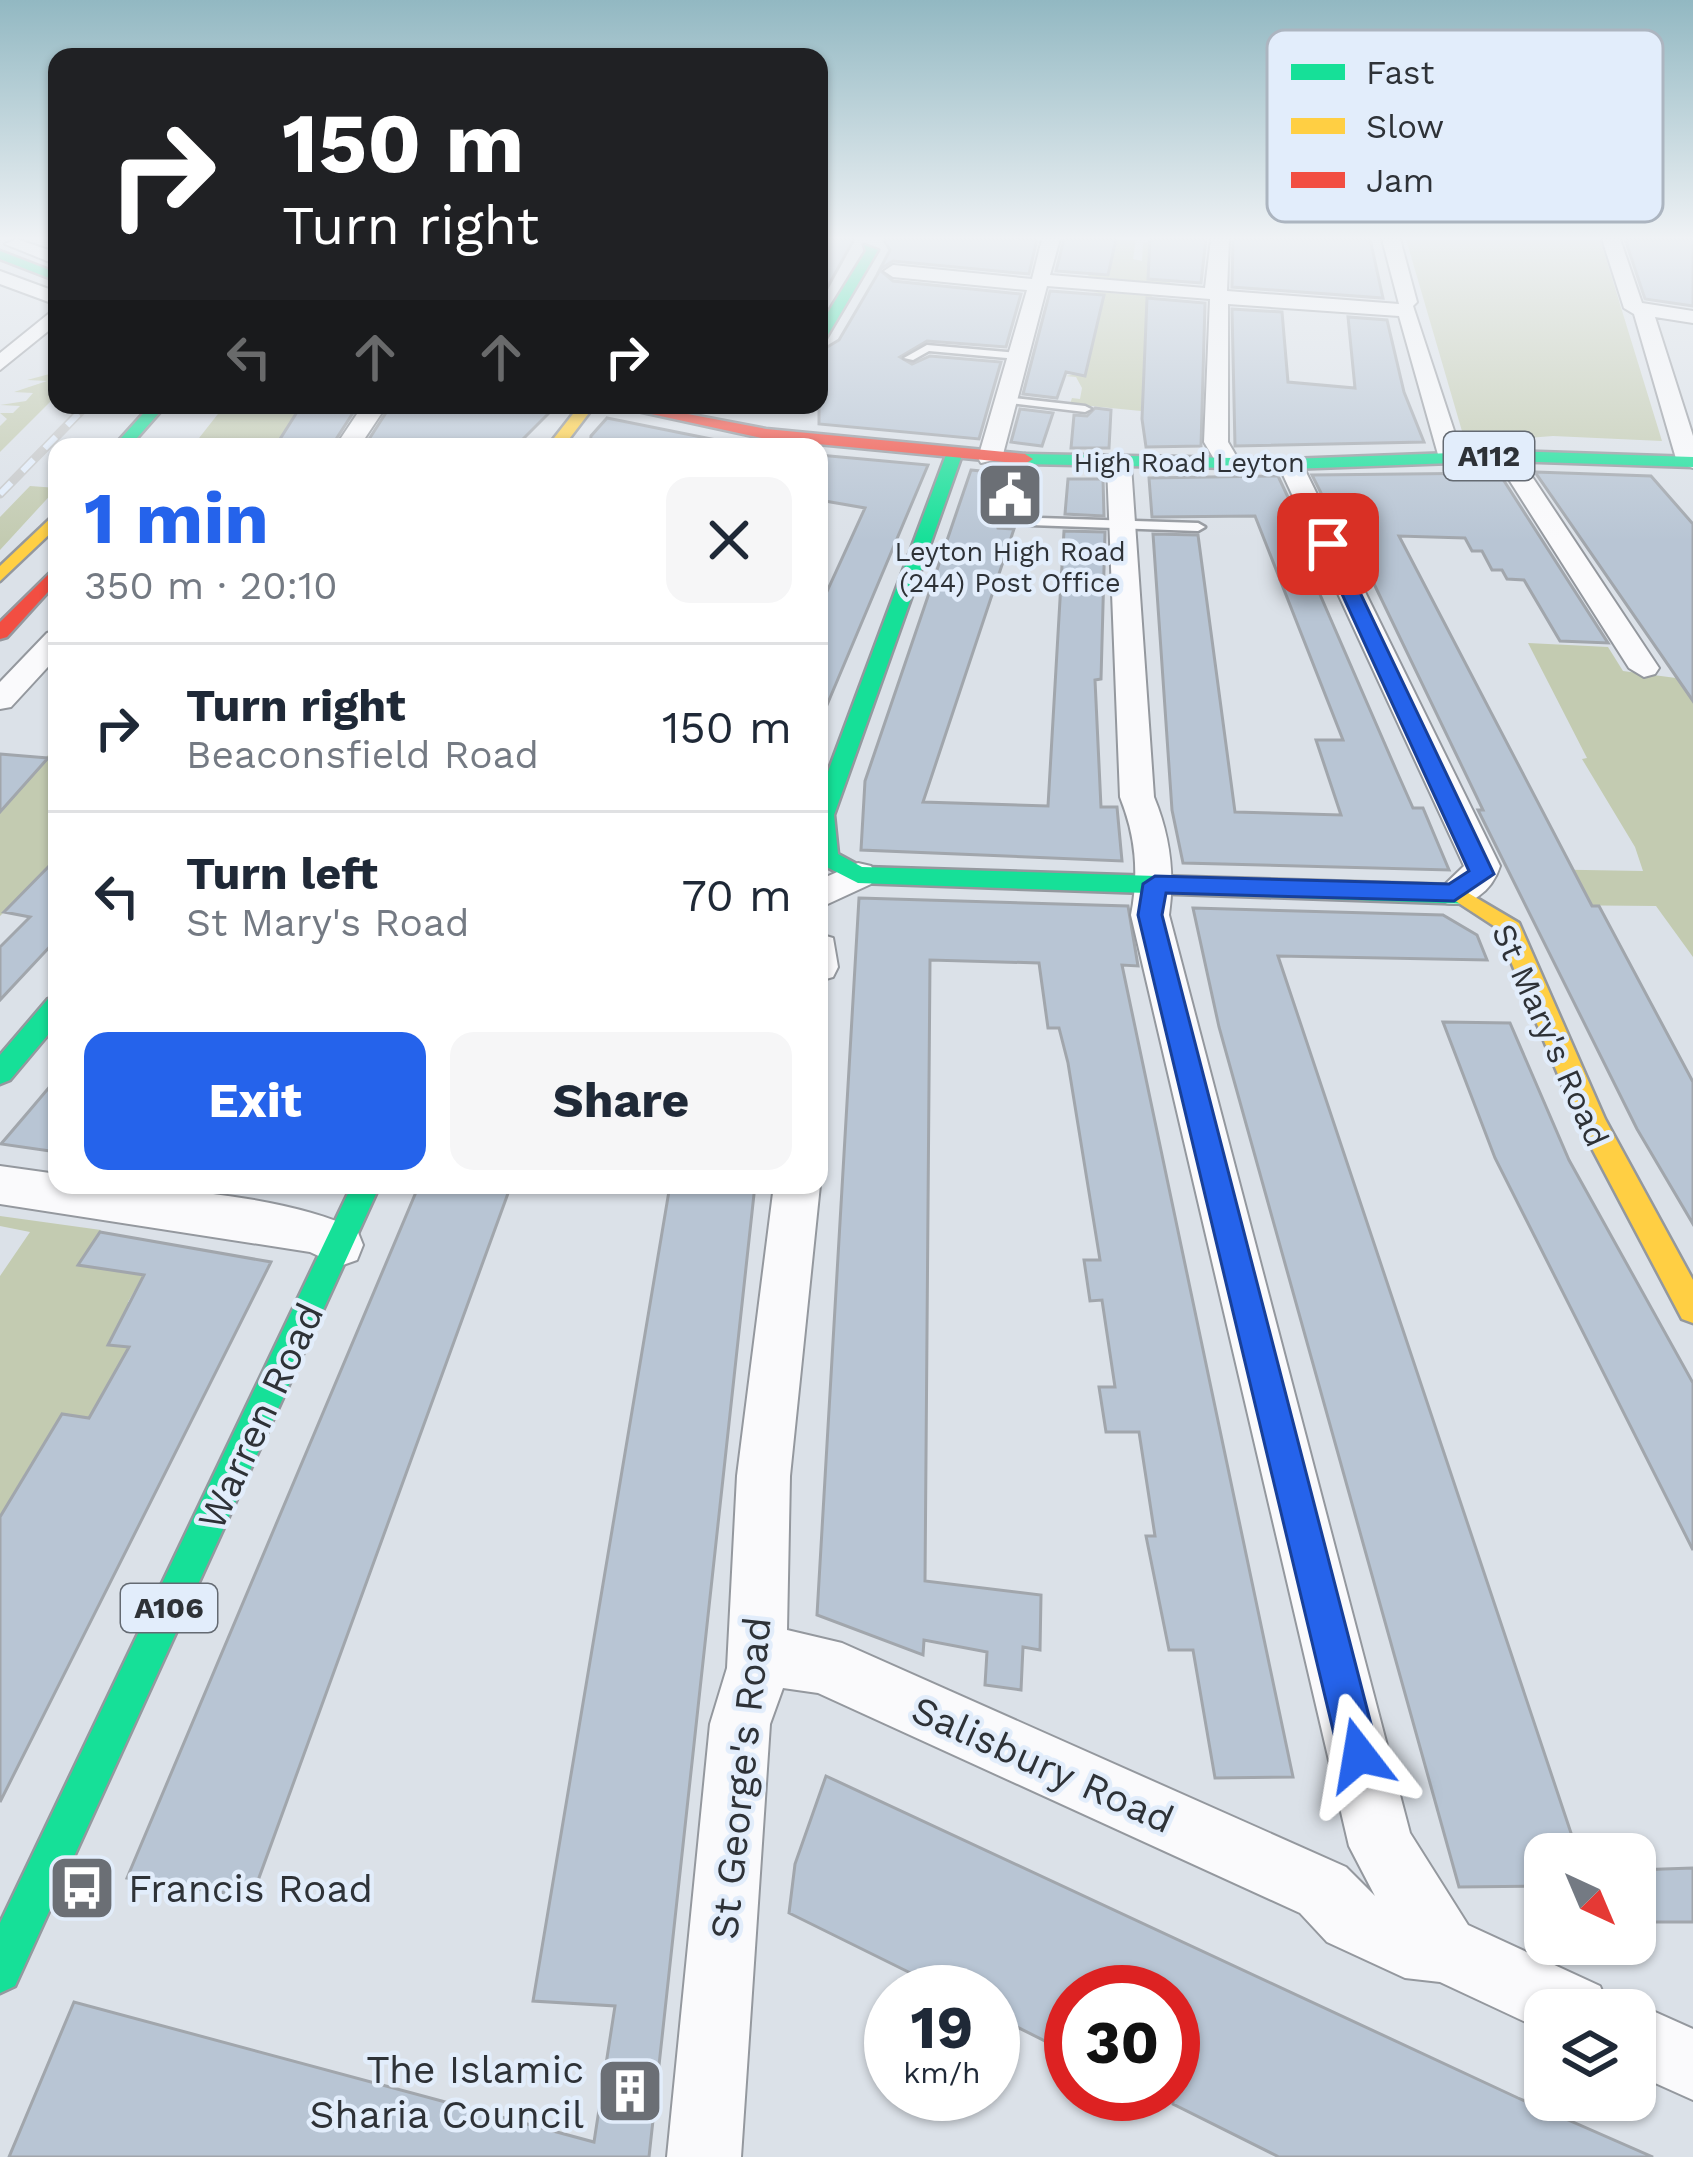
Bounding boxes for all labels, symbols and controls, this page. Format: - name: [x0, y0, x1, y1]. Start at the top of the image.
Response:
- legend: [1267, 30, 1663, 222]
- text: Fast: [1366, 53, 1435, 92]
- text: 150 m: [282, 94, 524, 192]
- icon: right: [84, 96, 240, 252]
- text: Slow: [1366, 107, 1444, 146]
- text: Jam: [1366, 161, 1434, 200]
- text: Turn right: [282, 194, 539, 257]
- icon: left: [216, 324, 282, 390]
- icon: ahead: [342, 324, 408, 390]
- icon: ahead: [468, 324, 534, 390]
- icon: right: [594, 324, 660, 390]
- road number: A112: [1444, 432, 1534, 480]
- street label: High Road Leyton: [1073, 447, 1305, 479]
- public building icon: Leyton High Road (244) Post Office: [975, 460, 1045, 530]
- text: 1 min: [84, 476, 269, 560]
- button: close: [666, 477, 792, 603]
- pin: [1277, 493, 1379, 595]
- icon: arrive: [1295, 511, 1361, 577]
- place label: Leyton High Road (244) Post Office: [894, 536, 1126, 599]
- text: 350 m · 20:10: [84, 563, 338, 608]
- text: Turn right: [186, 679, 406, 732]
- icon: right: [84, 695, 150, 761]
- text: 150 m: [662, 701, 792, 754]
- text: Beaconsfield Road: [186, 732, 539, 777]
- text: Turn left: [186, 847, 378, 900]
- icon: left: [84, 863, 150, 929]
- text: 70 m: [681, 869, 792, 922]
- text: St Mary's Road: [186, 900, 470, 945]
- street label: St Mary's Road: [1484, 918, 1617, 1153]
- button: Exit: [84, 1032, 426, 1170]
- button: Share: [450, 1032, 792, 1170]
- street label: Warren Road: [188, 1296, 332, 1536]
- road number: A106: [121, 1584, 217, 1632]
- street label: St George's Road: [701, 1615, 780, 1942]
- street label: Salisbury Road: [905, 1687, 1181, 1842]
- position arrow: [1296, 1692, 1422, 1818]
- north arrow: [1524, 1833, 1656, 1965]
- map controls: [1524, 1833, 1656, 2121]
- bus stop icon: Francis Road: [47, 1853, 117, 1923]
- place label: Francis Road: [128, 1866, 373, 1911]
- speed limit sign: 30: [1044, 1965, 1200, 2121]
- button: layers: [1524, 1989, 1656, 2121]
- text: 19: [911, 1992, 973, 2063]
- place label: The Islamic Sharia Council: [310, 2047, 584, 2137]
- text: km/h: [903, 2055, 981, 2090]
- building icon: The Islamic Sharia Council: [595, 2056, 665, 2126]

